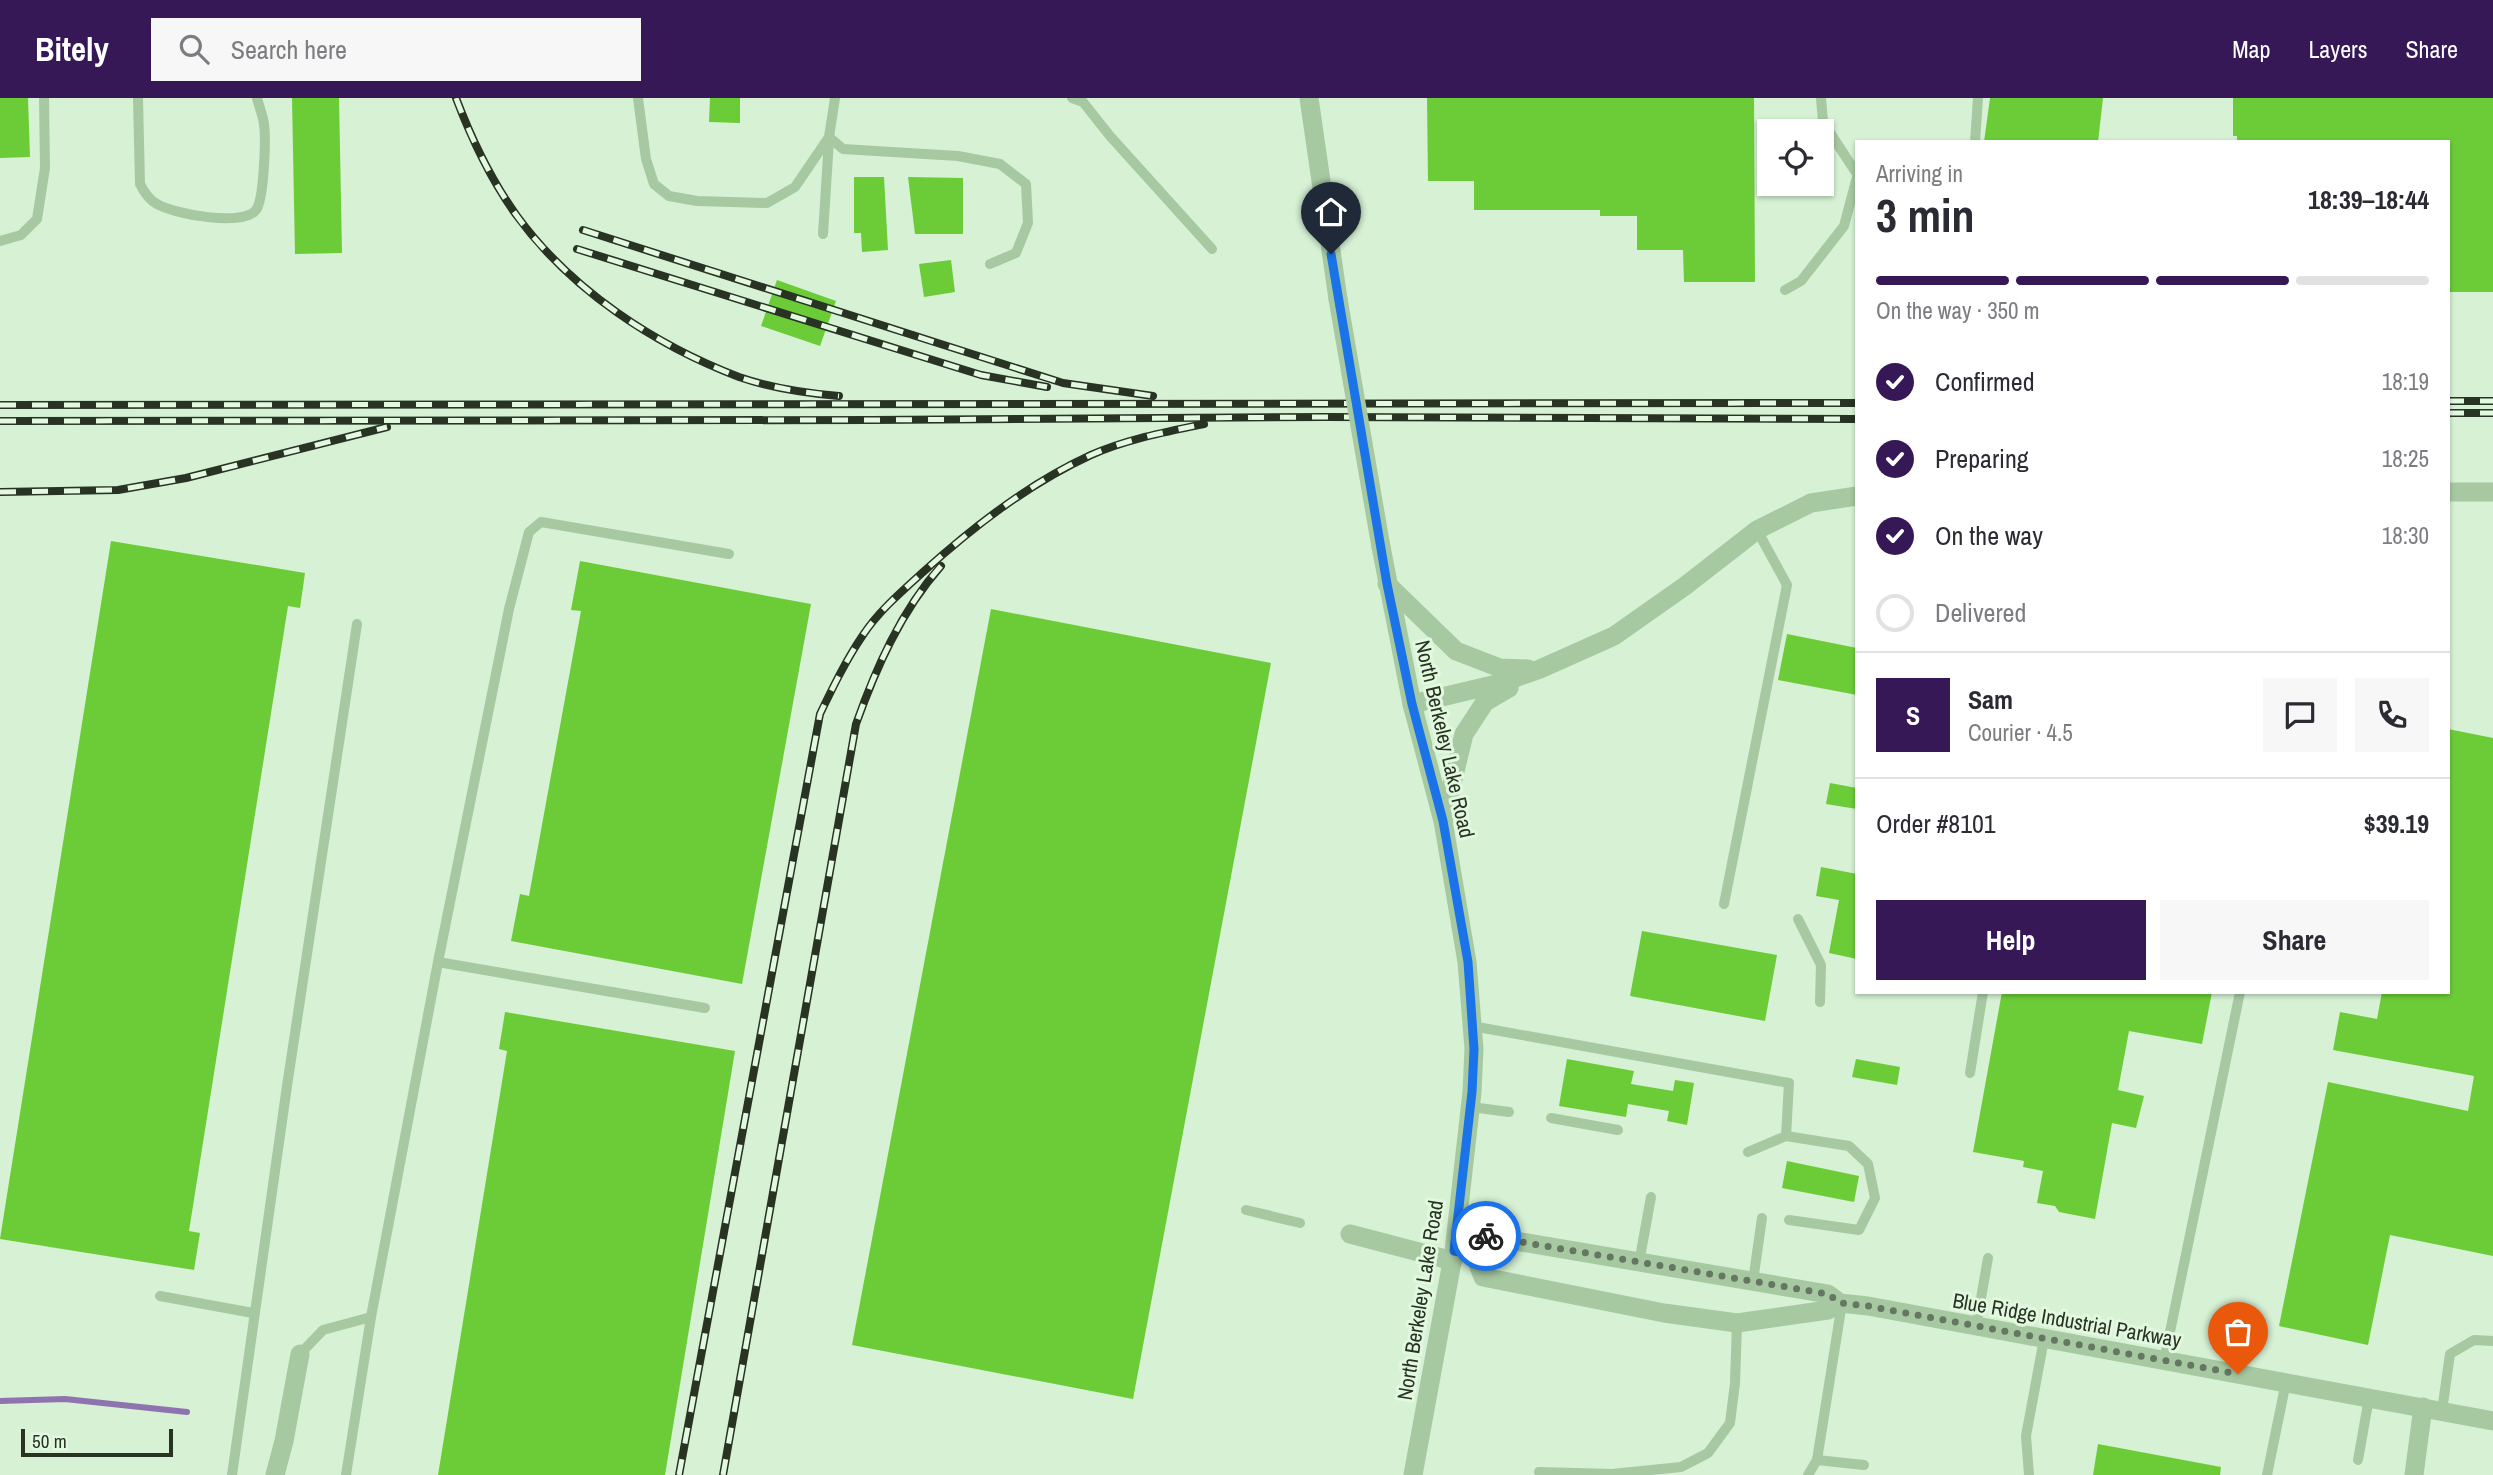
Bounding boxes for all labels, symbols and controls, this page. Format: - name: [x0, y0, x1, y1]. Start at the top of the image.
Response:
- search box: [151, 18, 641, 81]
- text: Bitely: [35, 27, 109, 71]
- icon: search: [175, 30, 213, 68]
- text: Search here: [231, 32, 347, 67]
- text: Map: [2232, 33, 2270, 65]
- text: Layers: [2308, 33, 2367, 65]
- text: Share: [2405, 33, 2458, 65]
- map controls: [1757, 119, 1834, 196]
- button: locate: [1757, 119, 1834, 196]
- text: Arriving in: [1876, 158, 1963, 189]
- pin: [1301, 182, 1361, 254]
- text: 18:39–18:44: [2308, 182, 2429, 217]
- text: 3 min: [1876, 184, 1975, 246]
- icon: home: [1312, 193, 1350, 231]
- text: On the way · 350 m: [1876, 295, 2040, 326]
- icon: check: [1876, 363, 1914, 401]
- text: Confirmed: [1935, 364, 2035, 399]
- text: 18:19: [2382, 366, 2429, 397]
- icon: check: [1876, 440, 1914, 478]
- text: Preparing: [1935, 441, 2029, 476]
- text: 18:25: [2382, 443, 2429, 474]
- icon: check: [1876, 517, 1914, 555]
- text: On the way: [1935, 518, 2043, 553]
- text: 18:30: [2382, 520, 2429, 551]
- text: Delivered: [1935, 595, 2026, 630]
- street label: North Berkeley Lake Road: [1408, 637, 1482, 841]
- button: chat: [2263, 678, 2337, 752]
- button: phone: [2355, 678, 2429, 752]
- text: Sam: [1968, 682, 2013, 717]
- text: S: [1906, 698, 1920, 733]
- text: Courier · 4.5: [1968, 717, 2073, 748]
- text: Order #8101: [1876, 806, 1996, 841]
- text: $39.19: [2364, 806, 2429, 841]
- button: Help: [1876, 900, 2146, 980]
- button: Share: [2160, 900, 2429, 980]
- street label: North Berkeley Lake Road: [1390, 1198, 1450, 1402]
- courier: [1451, 1201, 1521, 1271]
- icon: bike: [1467, 1217, 1505, 1255]
- street label: Blue Ridge Industrial Parkway: [1950, 1286, 2184, 1354]
- pin: [2208, 1302, 2268, 1374]
- icon: bag: [2219, 1313, 2257, 1351]
- scale bar: [21, 1426, 173, 1458]
- text: 50 m: [32, 1428, 67, 1454]

